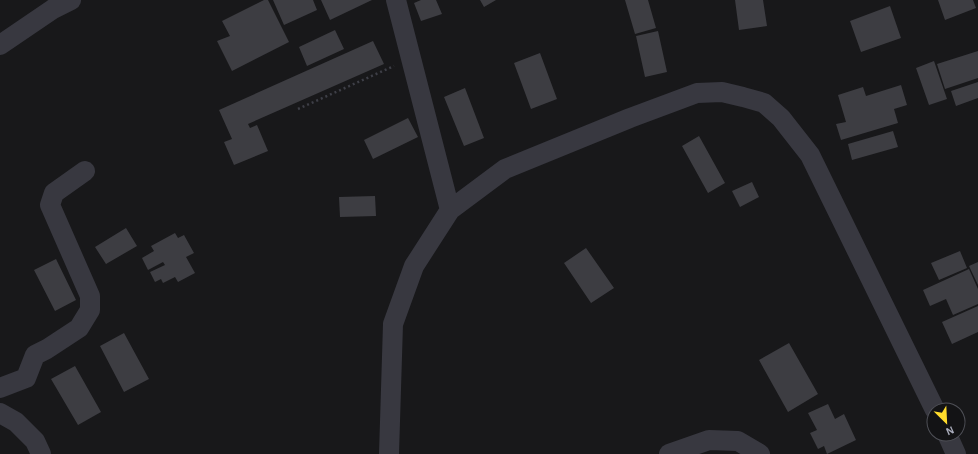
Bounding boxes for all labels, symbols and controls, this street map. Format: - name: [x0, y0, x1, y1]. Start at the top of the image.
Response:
- north arrow: [926, 402, 966, 442]
- text: N: [944, 424, 956, 437]

